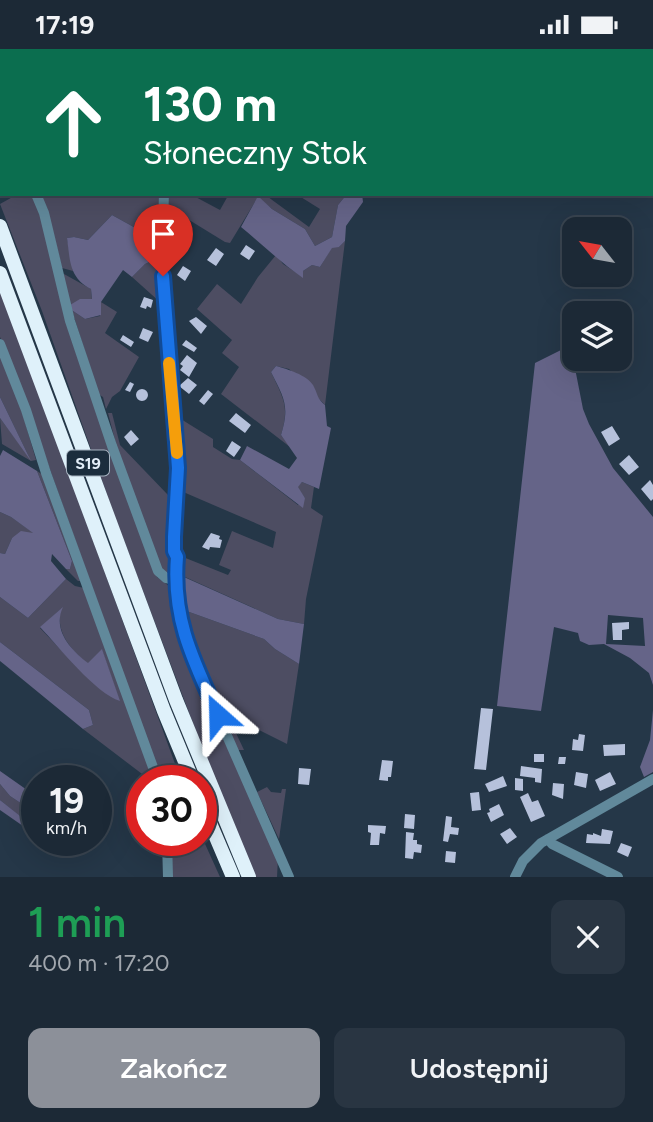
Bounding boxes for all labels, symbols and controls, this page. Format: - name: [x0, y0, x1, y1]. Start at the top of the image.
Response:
- text: 17:19: [35, 9, 94, 41]
- text: 130 m: [143, 74, 277, 133]
- icon: ahead: [28, 77, 119, 168]
- text: Słoneczny Stok: [143, 134, 367, 172]
- pin: [133, 204, 193, 276]
- icon: arrive: [144, 215, 182, 253]
- north arrow: [562, 217, 632, 287]
- map controls: [562, 217, 632, 371]
- button: layers: [562, 301, 632, 371]
- road number: S19: [67, 451, 109, 475]
- position arrow: [181, 678, 255, 752]
- speed limit sign: 30: [126, 765, 217, 856]
- text: 19: [49, 780, 84, 822]
- text: km/h: [46, 817, 87, 839]
- text: 1 min: [28, 897, 126, 948]
- button: close: [551, 900, 625, 974]
- text: 400 m · 17:20: [28, 949, 170, 977]
- button: Zakończ: [28, 1028, 320, 1108]
- button: Udostępnij: [334, 1028, 625, 1108]

